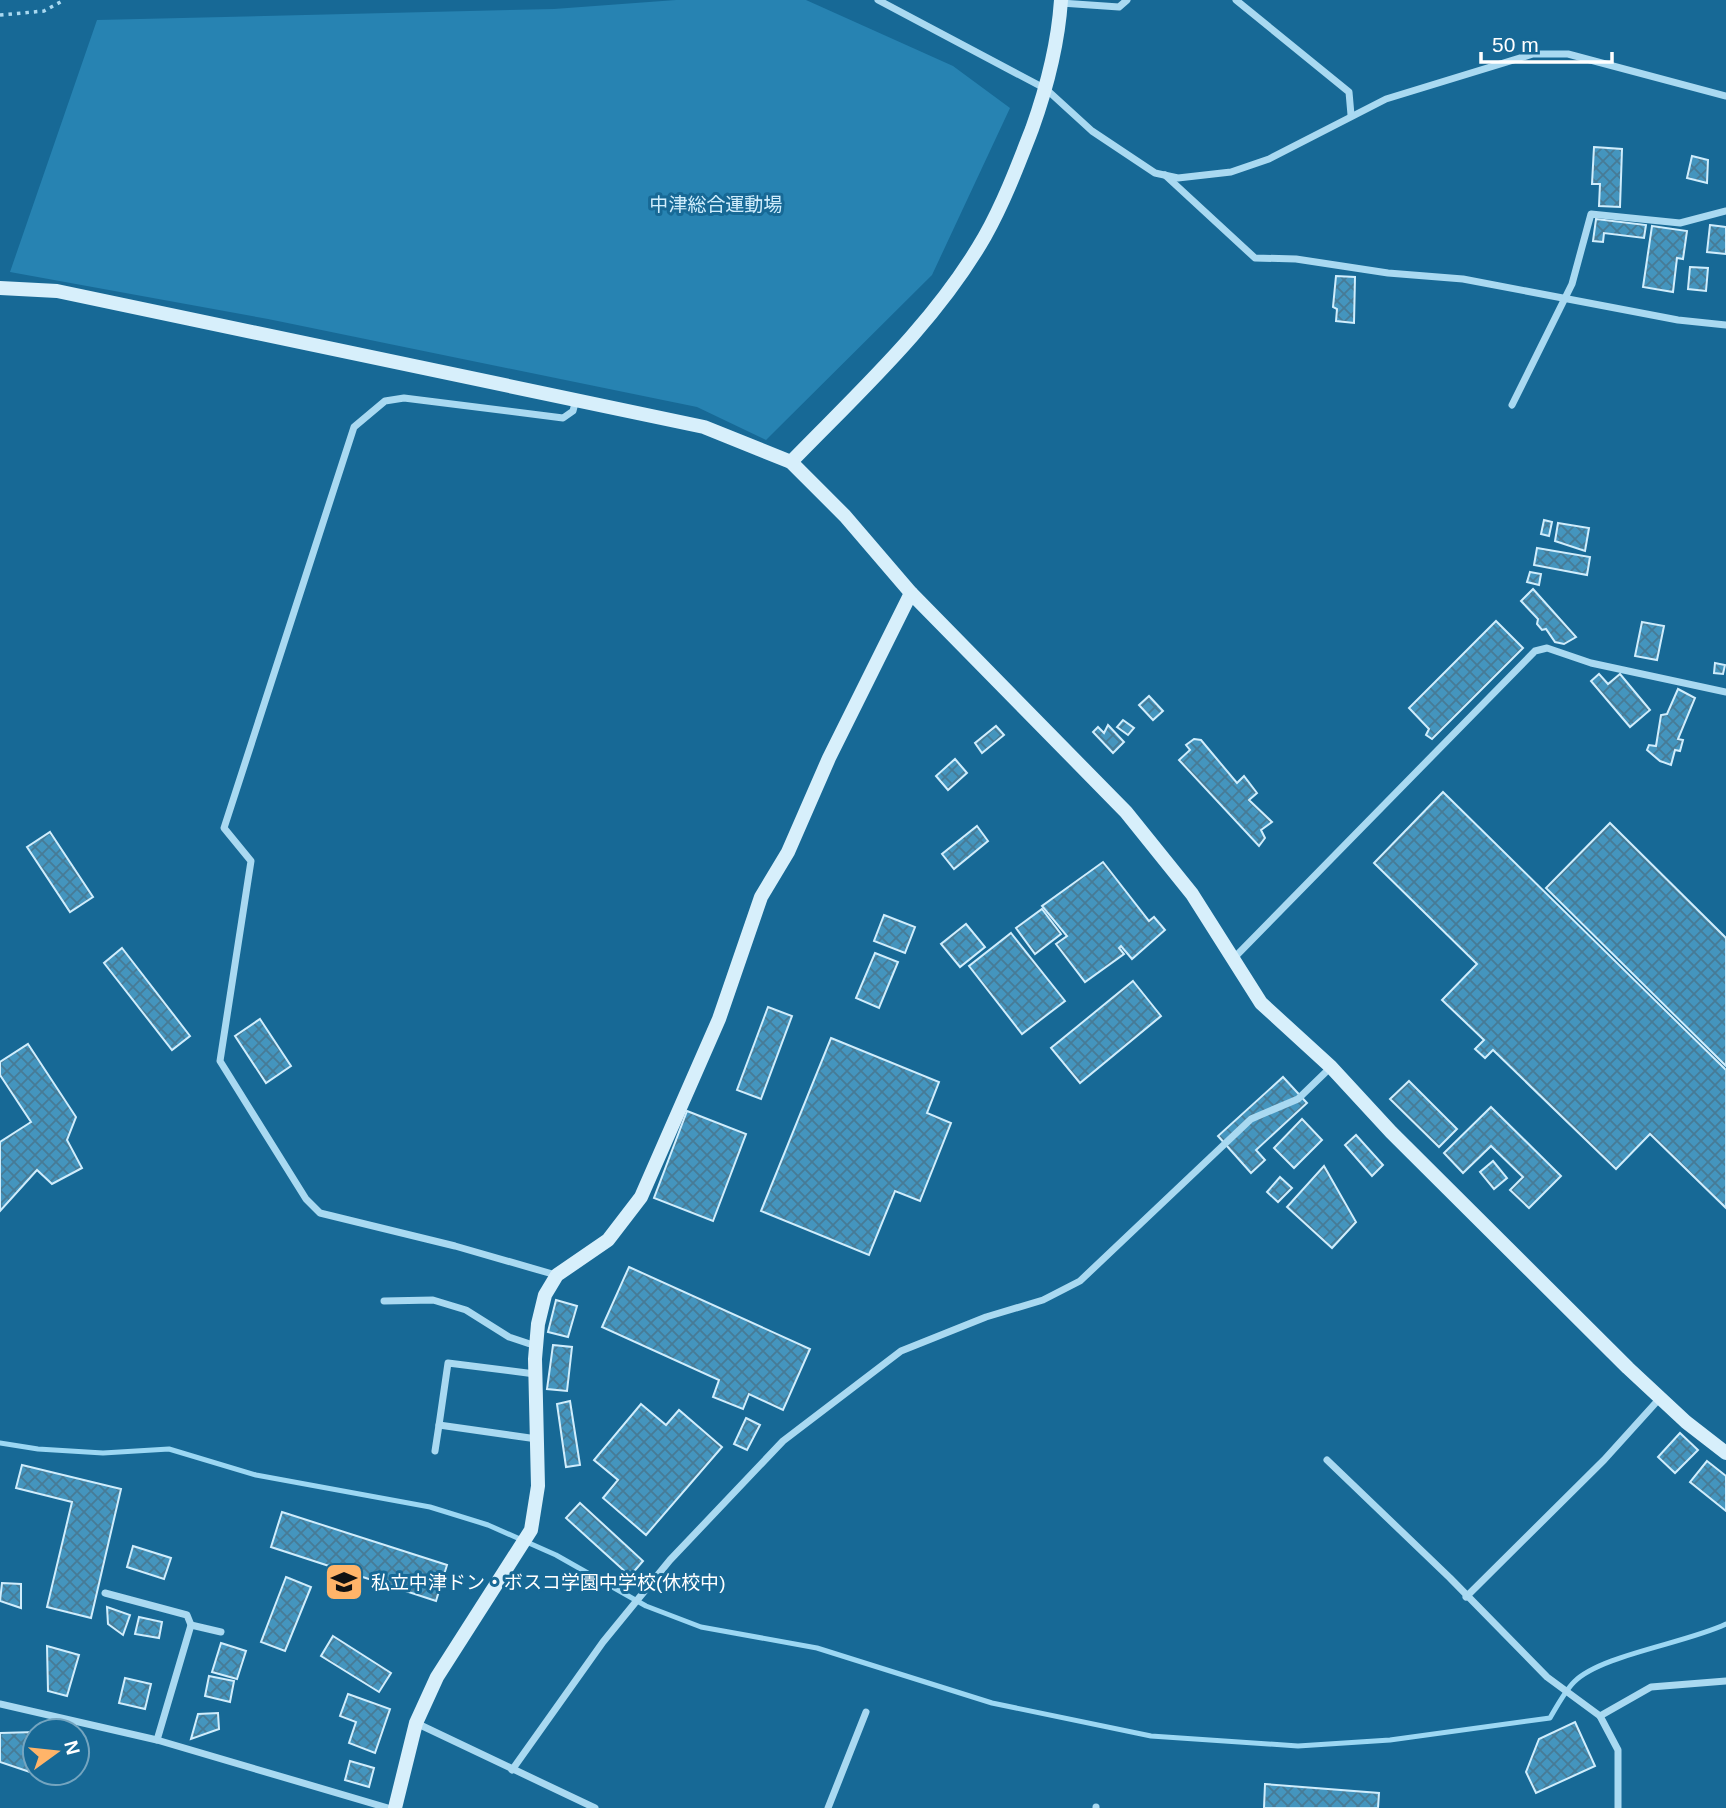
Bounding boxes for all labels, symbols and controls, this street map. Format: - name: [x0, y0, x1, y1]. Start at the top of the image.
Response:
- scale bar: [1481, 21, 1612, 65]
- text: 50 m: [1492, 33, 1539, 56]
- park label: 中津総合運動場: [649, 194, 783, 215]
- school or university icon: 私立中津ドン・ボスコ学園中学校(休校中): [323, 1561, 365, 1603]
- place label: 私立中津ドン・ボスコ学園中学校(休校中): [371, 1572, 726, 1593]
- north arrow: [21, 1717, 91, 1787]
- text: N: [60, 1738, 84, 1757]

